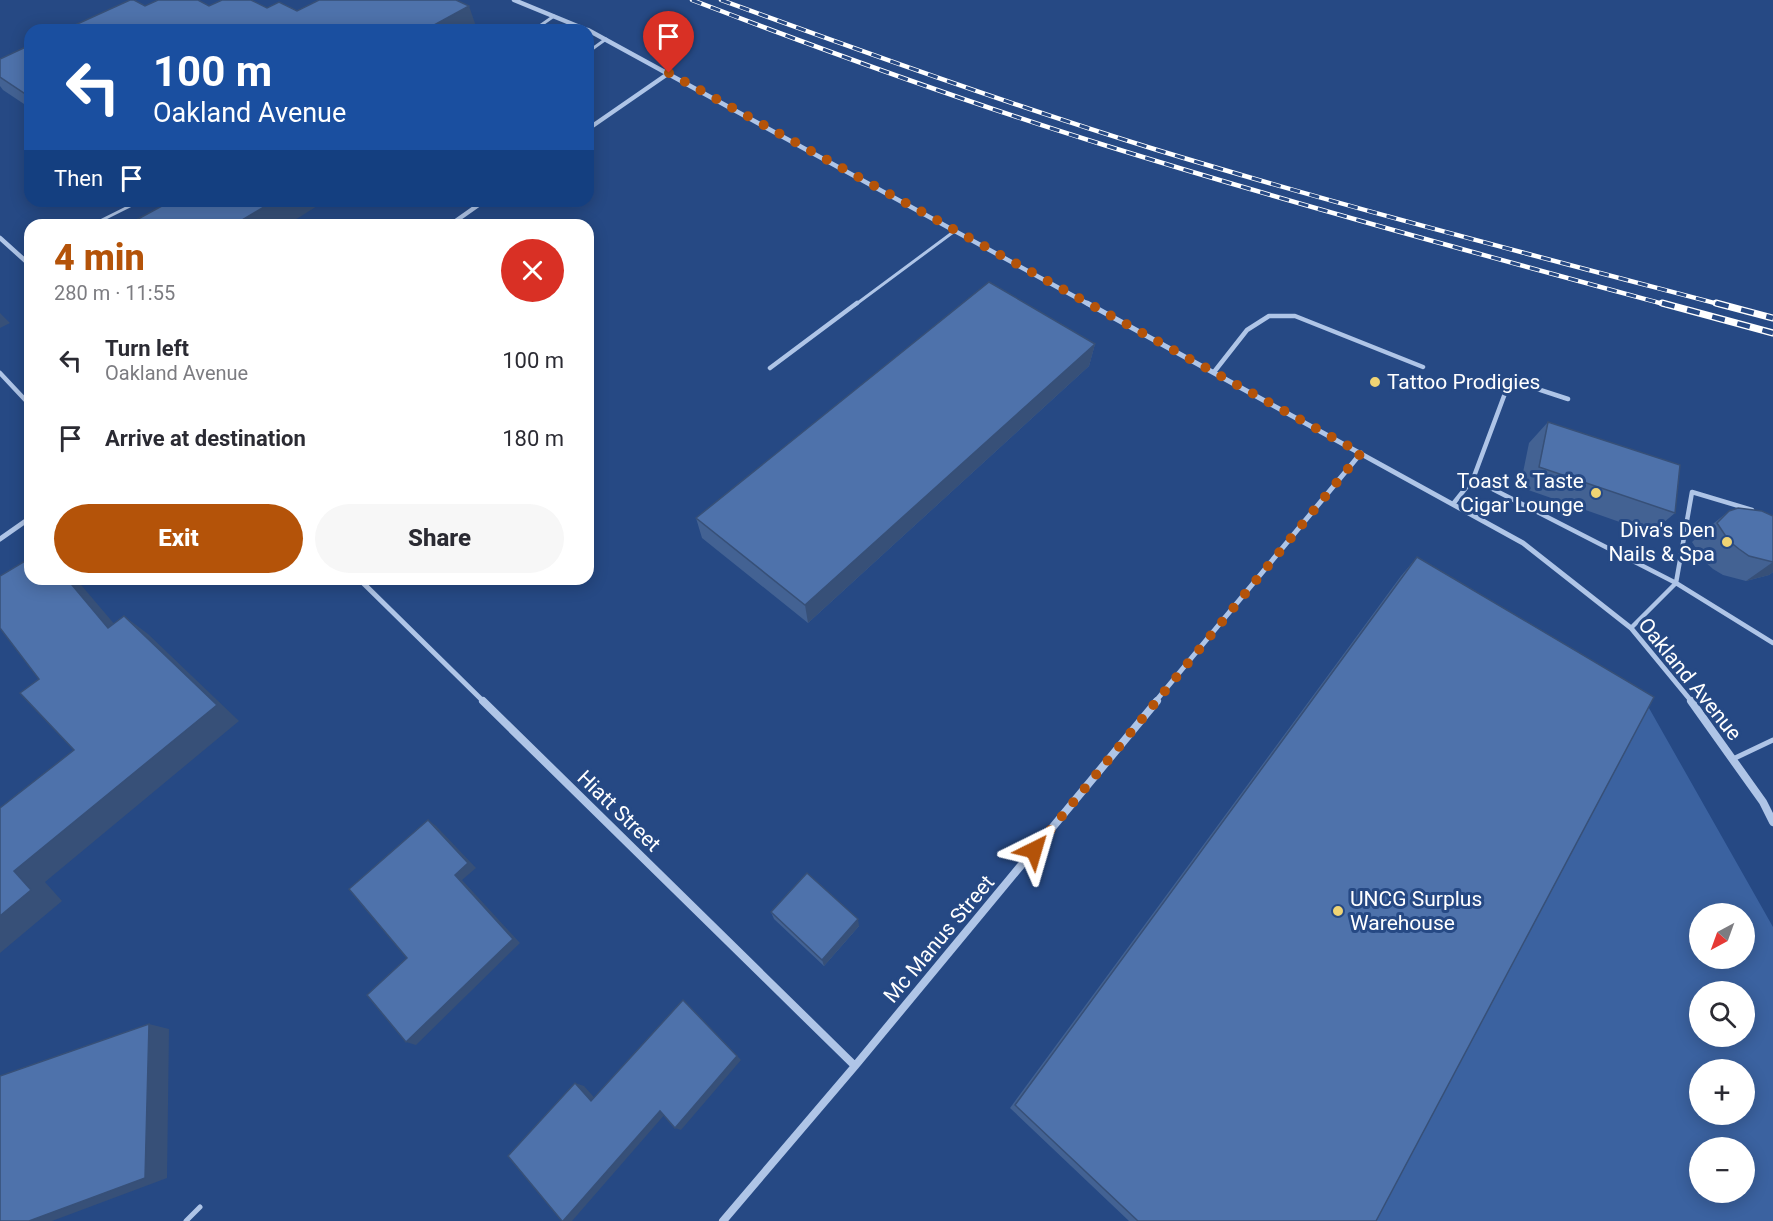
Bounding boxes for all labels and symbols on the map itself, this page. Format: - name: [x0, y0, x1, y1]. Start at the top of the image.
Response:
- pin: [643, 11, 694, 73]
- place label: Tattoo Prodigies: [1387, 370, 1540, 394]
- marker: Tattoo Prodigies: [1368, 375, 1382, 389]
- place label: Toast & Taste Cigar Lounge: [1457, 469, 1584, 517]
- marker: Toast & Taste Cigar Lounge: [1589, 486, 1603, 500]
- place label: Diva's Den Nails & Spa: [1608, 518, 1715, 566]
- marker: Diva's Den Nails & Spa: [1720, 535, 1734, 549]
- street label: Oakland Avenue: [1633, 613, 1747, 745]
- street label: Hiatt Street: [573, 766, 665, 856]
- position arrow: [1002, 818, 1066, 882]
- street label: Mc Manus Street: [879, 870, 999, 1008]
- place label: UNCG Surplus Warehouse: [1350, 887, 1482, 935]
- north arrow: [1689, 903, 1755, 969]
- marker: UNCG Surplus Warehouse: [1331, 904, 1345, 918]

